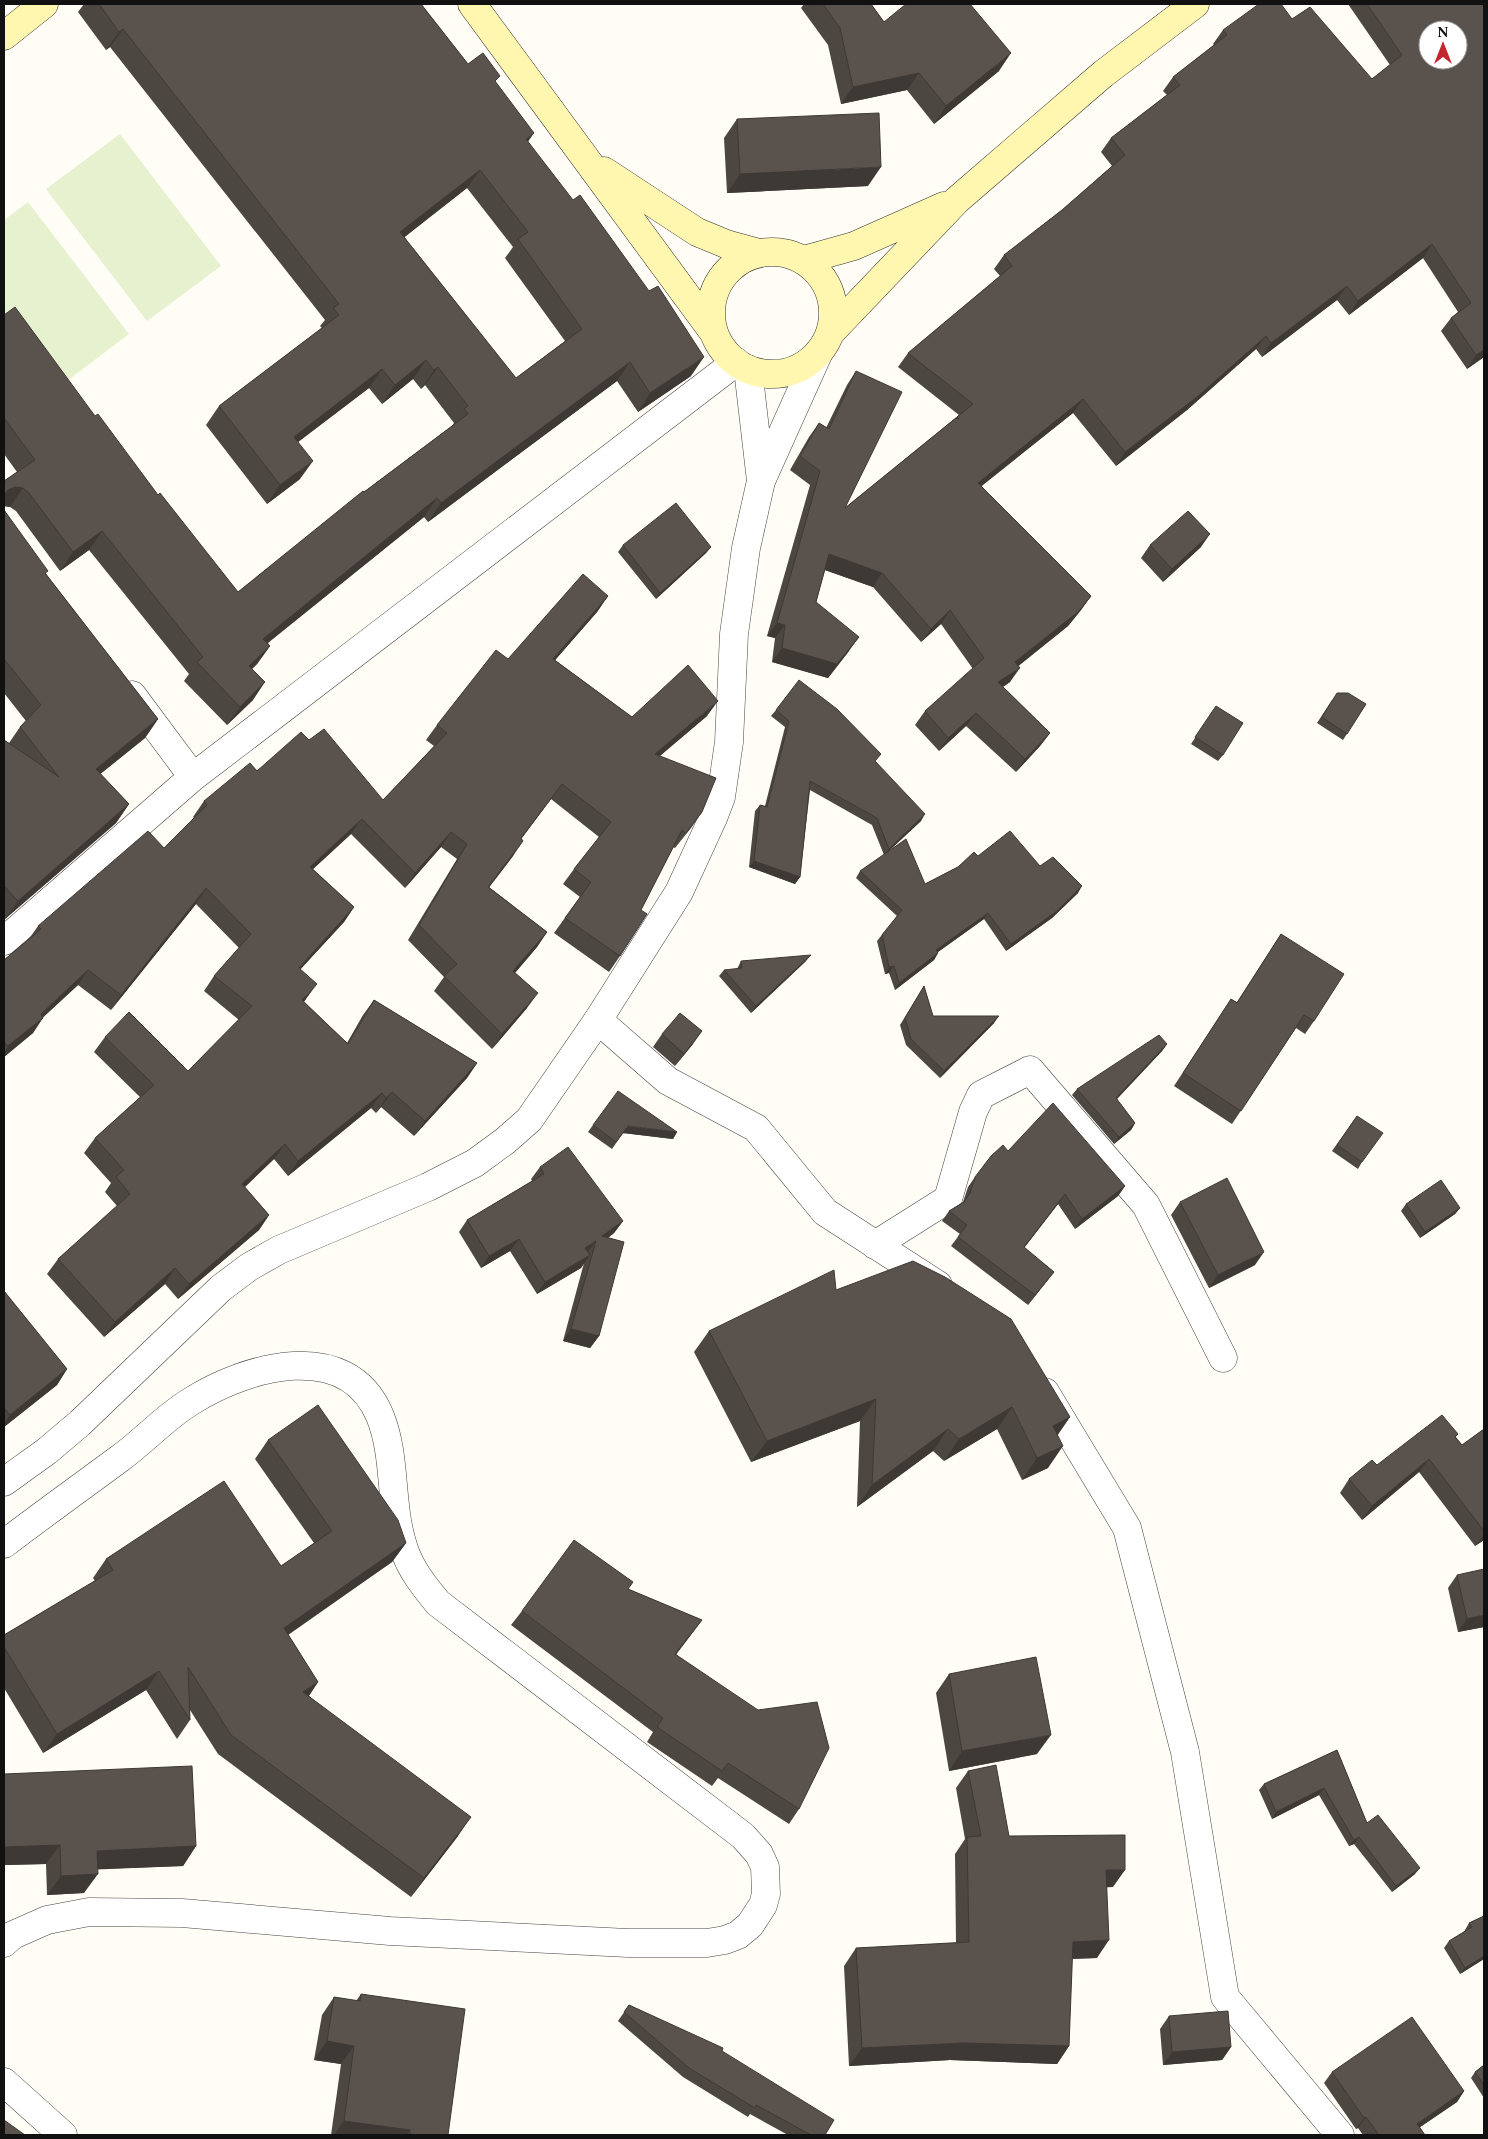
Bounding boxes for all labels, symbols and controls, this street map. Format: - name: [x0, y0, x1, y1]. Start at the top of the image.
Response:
- north arrow: [1418, 20, 1468, 70]
- text: N: [1437, 22, 1449, 43]

